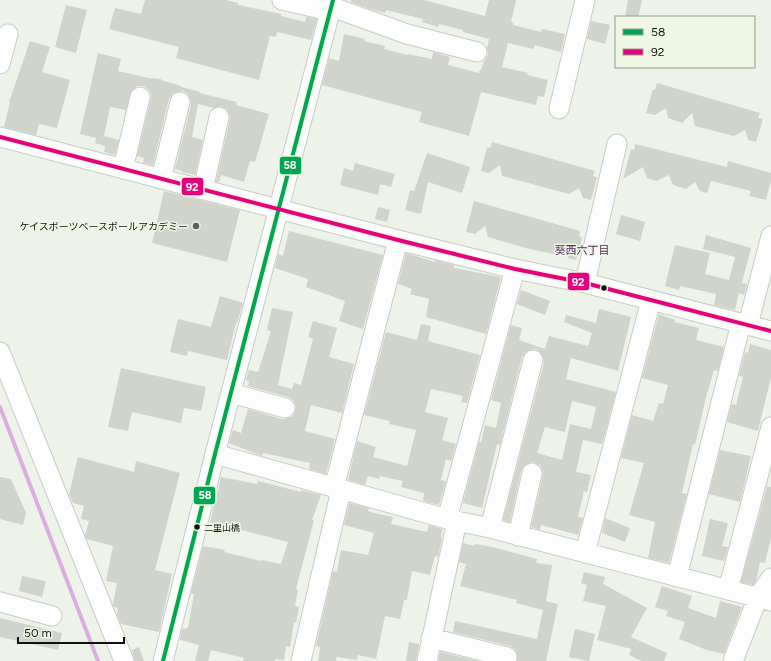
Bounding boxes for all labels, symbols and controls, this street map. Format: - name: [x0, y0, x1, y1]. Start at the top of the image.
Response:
- legend: [615, 16, 755, 68]
- text: 58: [651, 25, 665, 39]
- text: 92: [651, 45, 665, 59]
- line badge: 58: [279, 156, 302, 175]
- text: 58: [283, 159, 297, 172]
- line badge: 92: [181, 177, 204, 196]
- text: 92: [186, 181, 198, 194]
- place label: ケイスポーツベースボールアカデミー: [19, 220, 188, 233]
- marker: ケイスポーツベースボールアカデミー: [191, 221, 201, 231]
- district label: 葵西六丁目: [555, 244, 610, 257]
- line badge: 92: [567, 272, 590, 291]
- text: 92: [572, 276, 584, 289]
- unlabelled marker: [599, 283, 609, 293]
- line badge: 58: [193, 486, 216, 505]
- text: 58: [198, 489, 212, 502]
- marker: 二里山橋: [192, 522, 202, 532]
- place label: 二里山橋: [204, 522, 240, 533]
- scale bar: [18, 619, 124, 645]
- text: 50 m: [24, 626, 52, 640]

